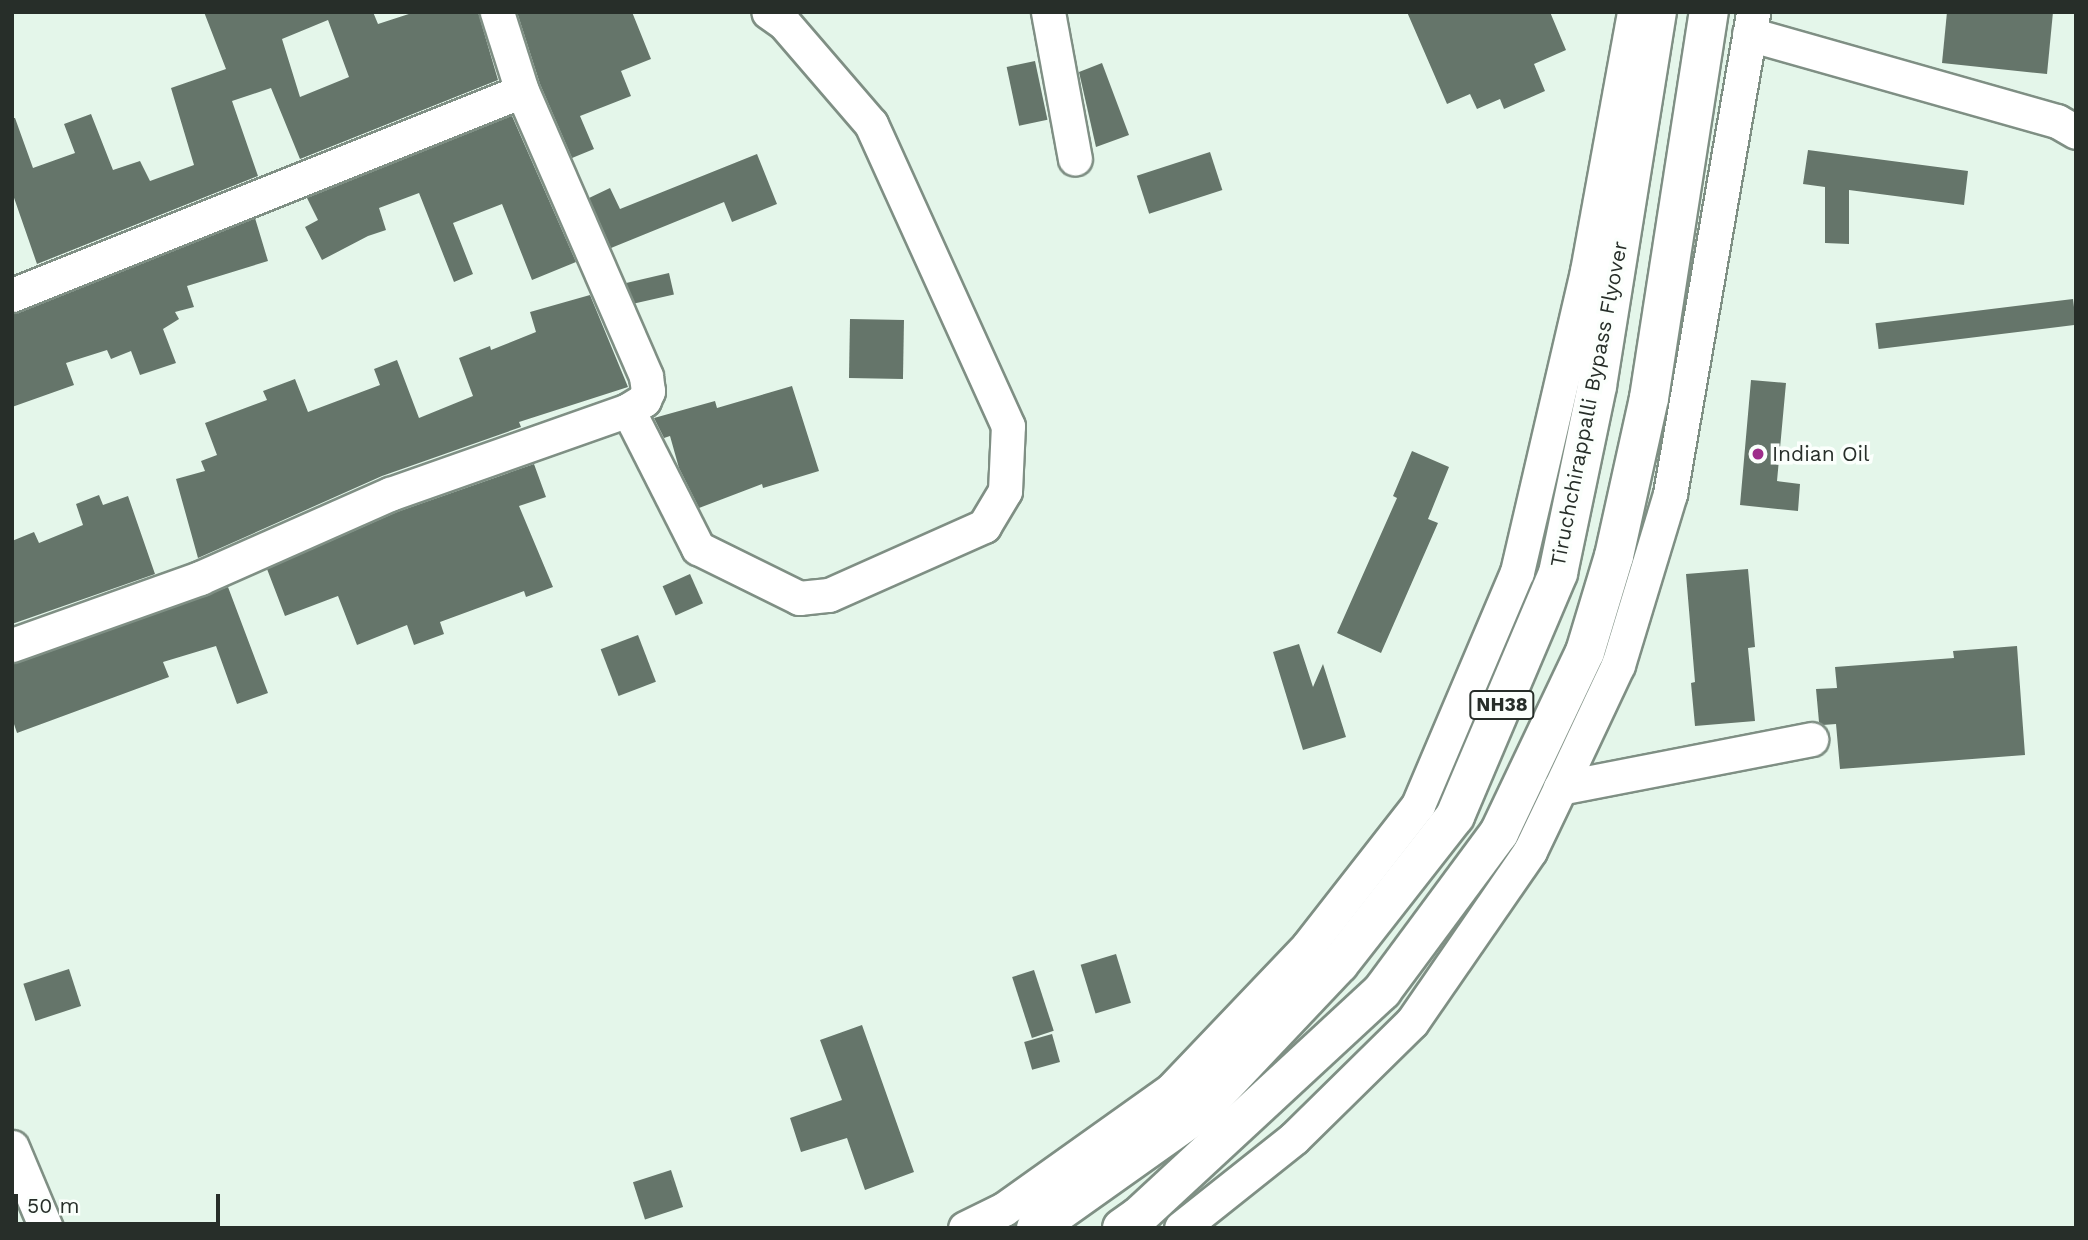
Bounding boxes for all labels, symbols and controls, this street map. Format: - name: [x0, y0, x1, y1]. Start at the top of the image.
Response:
- street label: Tiruchchirappalli Bypass Flyover: [1545, 239, 1633, 569]
- place label: Indian Oil: [1772, 441, 1870, 467]
- marker: Indian Oil: [1750, 446, 1766, 462]
- road number: NH38: [1469, 690, 1535, 720]
- scale bar: [18, 1180, 224, 1224]
- text: 50 m: [27, 1193, 79, 1218]

